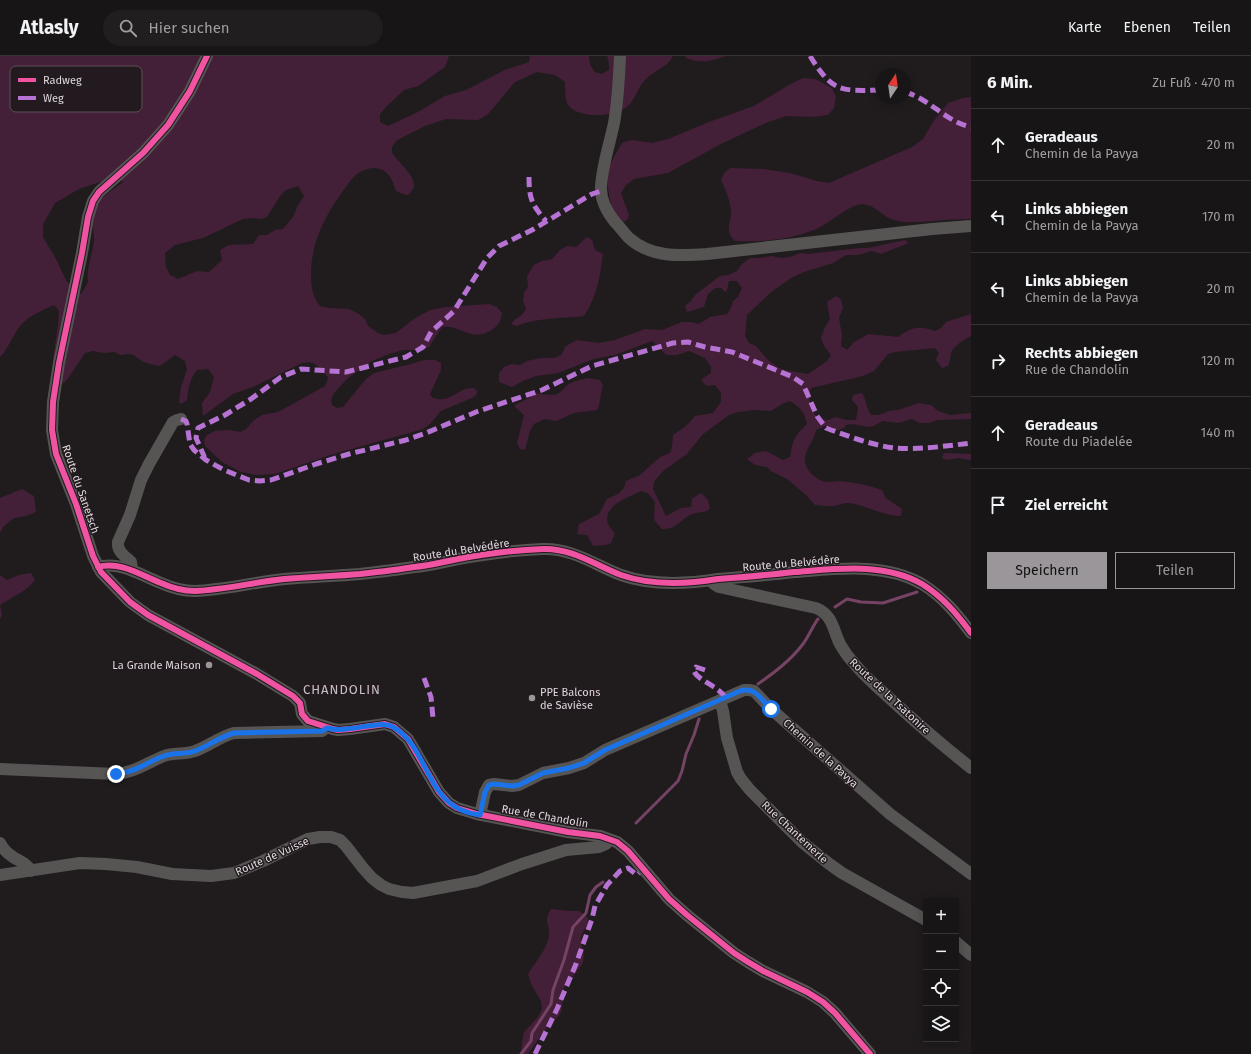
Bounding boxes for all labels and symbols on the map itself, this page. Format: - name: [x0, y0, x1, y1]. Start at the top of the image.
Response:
- legend: [10, 66, 142, 112]
- north arrow: [875, 68, 911, 104]
- text: Radweg: [43, 74, 82, 87]
- text: Weg: [43, 92, 64, 105]
- street label: Route du Sanetsch: [59, 443, 102, 535]
- street label: Route du Belvédère: [412, 536, 510, 565]
- street label: Route du Belvédère: [742, 553, 840, 574]
- street label: Route de la Tsatonire: [847, 656, 933, 737]
- place label: La Grande Maison: [112, 659, 201, 672]
- marker: La Grande Maison: [204, 660, 214, 670]
- district label: CHANDOLIN: [303, 682, 381, 697]
- place label: PPE Balcons de Savièse: [540, 686, 600, 712]
- marker: PPE Balcons de Savièse: [527, 693, 537, 703]
- route start: [762, 700, 780, 718]
- street label: Chemin de la Pavya: [781, 716, 861, 790]
- route end: [107, 765, 125, 783]
- street label: Rue Chantemerle: [759, 798, 830, 866]
- street label: Rue de Chandolin: [500, 802, 589, 831]
- street label: Route de Vuisse: [233, 834, 311, 878]

